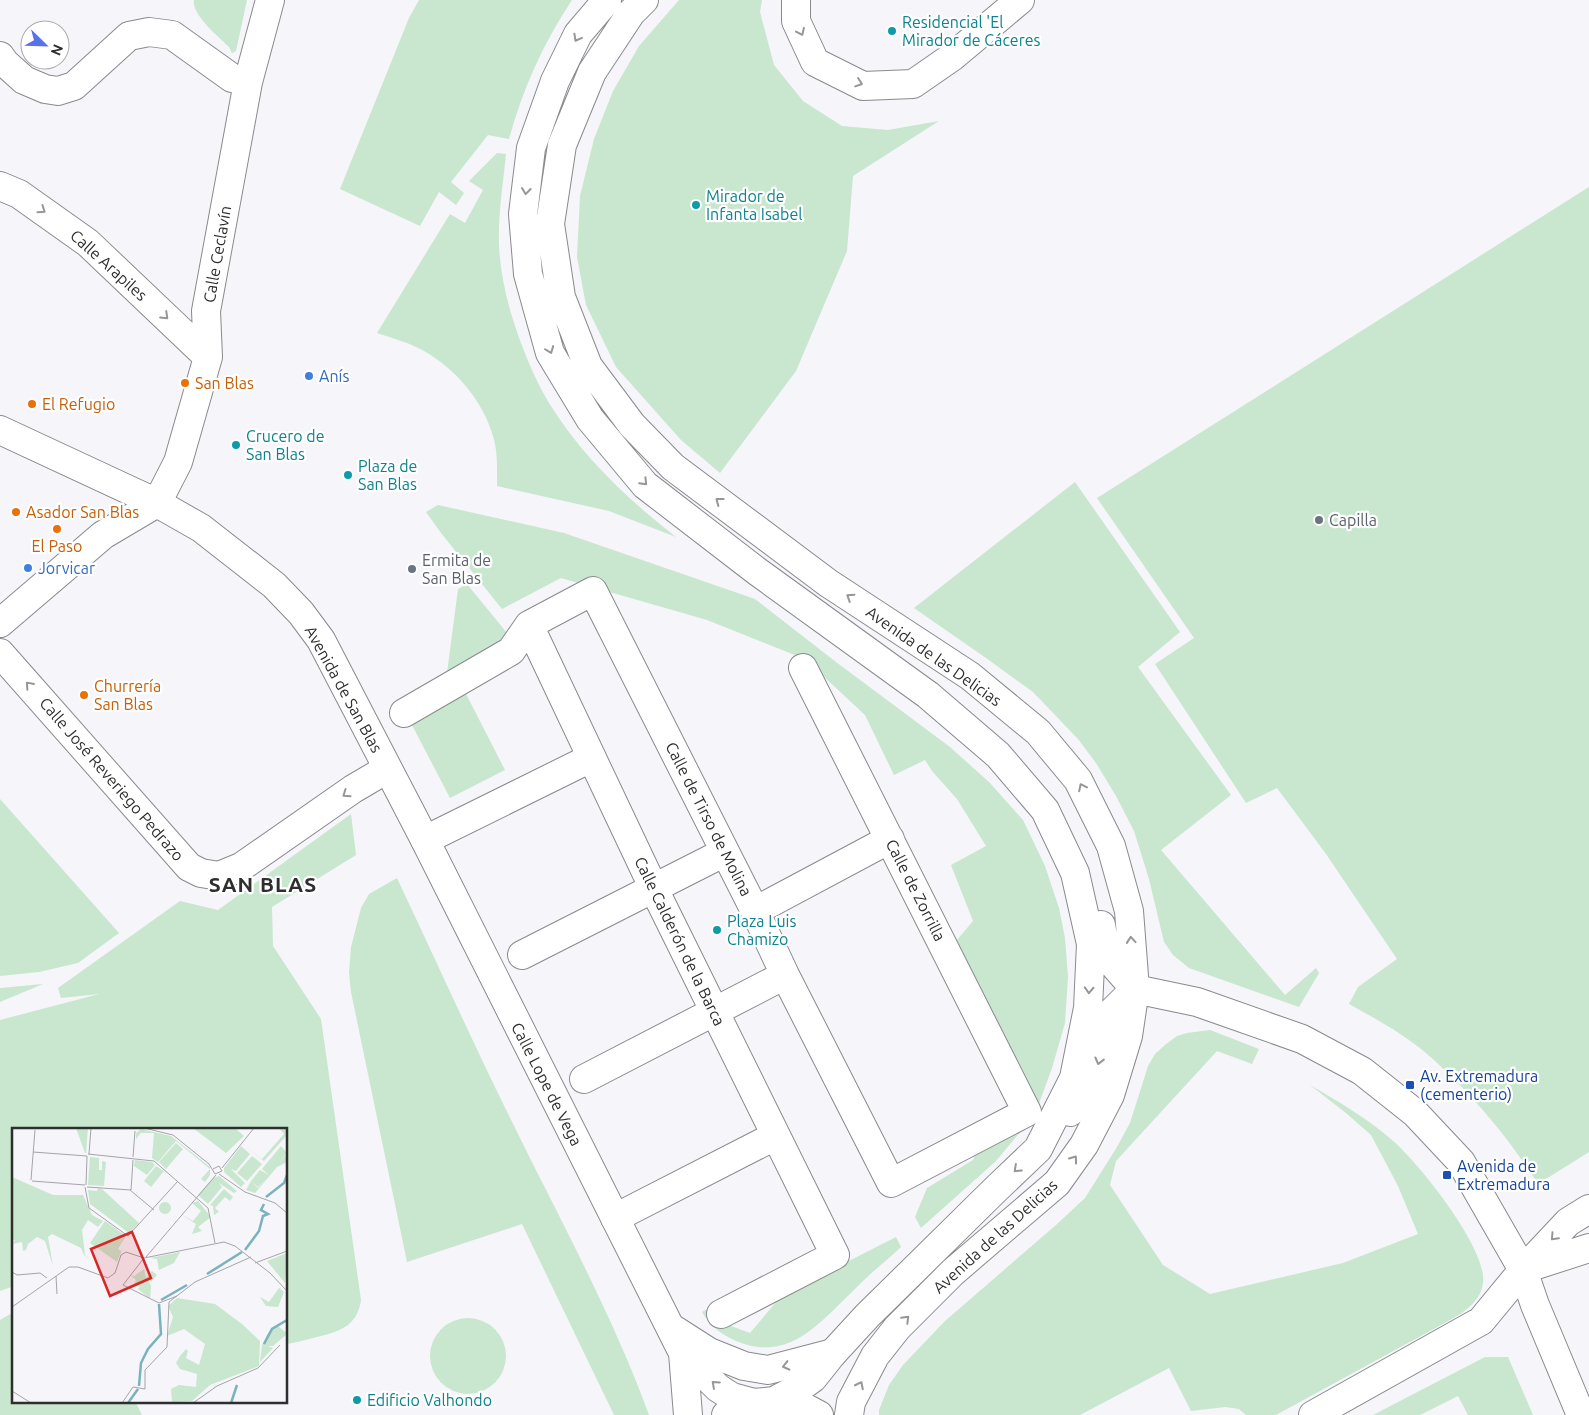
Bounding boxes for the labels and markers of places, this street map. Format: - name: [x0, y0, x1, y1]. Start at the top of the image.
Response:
- place label: Residencial 'El Mirador de Cáceres: [902, 13, 1041, 49]
- marker: Residencial 'El Mirador de Cáceres: [886, 25, 898, 37]
- place label: Mirador de Infanta Isabel: [706, 187, 802, 223]
- marker: Mirador de Infanta Isabel: [690, 199, 702, 211]
- place label: Anís: [319, 367, 349, 385]
- marker: Anís: [303, 370, 315, 382]
- place label: San Blas: [195, 374, 254, 392]
- marker: San Blas: [179, 377, 191, 389]
- place label: El Refugio: [42, 395, 115, 413]
- marker: El Refugio: [26, 398, 38, 410]
- place label: Crucero de San Blas: [246, 427, 325, 463]
- marker: Crucero de San Blas: [230, 439, 242, 451]
- place label: Plaza de San Blas: [358, 457, 417, 493]
- marker: Plaza de San Blas: [342, 469, 354, 481]
- place label: Asador San Blas: [26, 503, 139, 521]
- marker: Asador San Blas: [10, 506, 22, 518]
- place label: Capilla: [1329, 511, 1377, 529]
- marker: Capilla: [1313, 514, 1325, 526]
- marker: El Paso: [51, 523, 63, 535]
- place label: El Paso: [32, 537, 82, 555]
- place label: Ermita de San Blas: [422, 551, 491, 587]
- place label: Jorvicar: [38, 559, 95, 577]
- marker: Jorvicar: [22, 562, 34, 574]
- marker: Ermita de San Blas: [406, 563, 418, 575]
- place label: Churrería San Blas: [94, 677, 161, 713]
- marker: Churrería San Blas: [78, 689, 90, 701]
- place label: Plaza Luis Chamizo: [727, 912, 796, 948]
- marker: Plaza Luis Chamizo: [711, 924, 723, 936]
- place label: Av. Extremadura (cementerio): [1420, 1067, 1538, 1104]
- marker: Av. Extremadura (cementerio): [1404, 1079, 1416, 1091]
- place label: Avenida de Extremadura: [1457, 1157, 1550, 1193]
- marker: Avenida de Extremadura: [1441, 1169, 1453, 1181]
- place label: Edificio Valhondo: [367, 1391, 492, 1409]
- marker: Edificio Valhondo: [351, 1394, 363, 1406]

